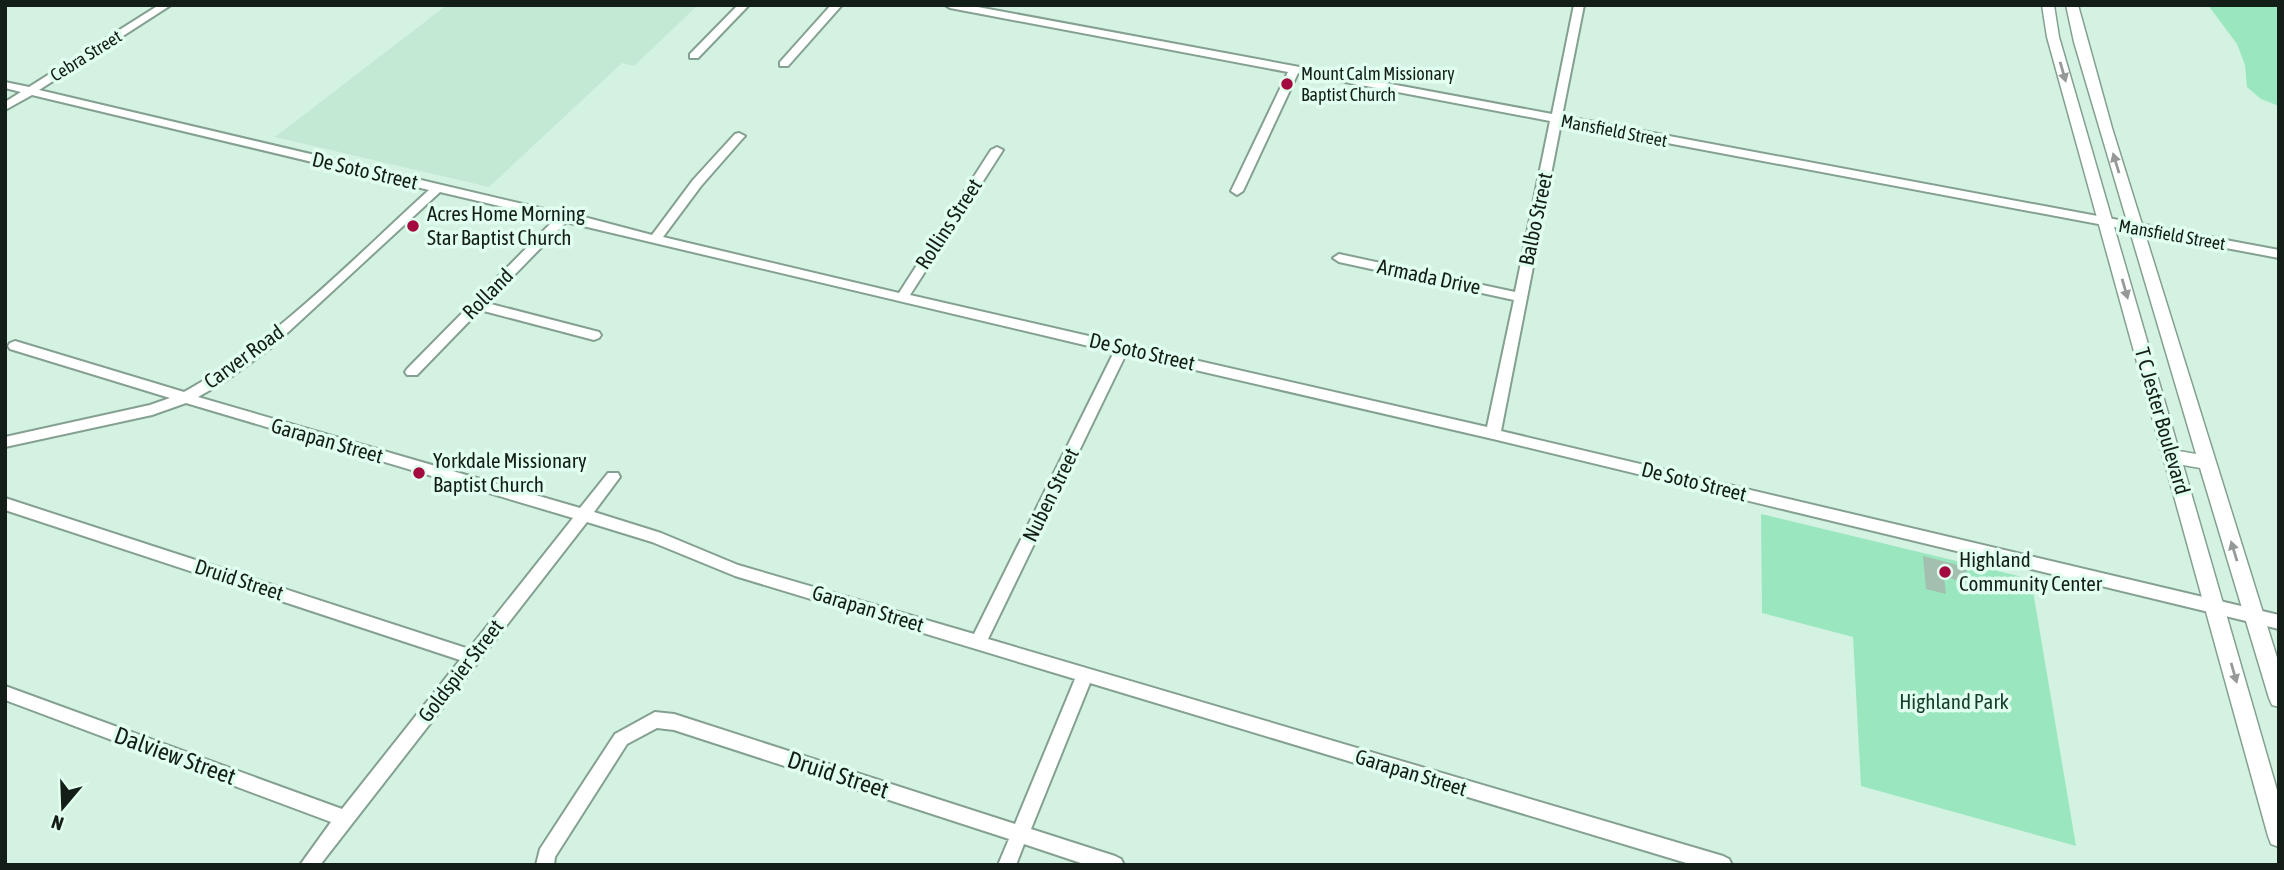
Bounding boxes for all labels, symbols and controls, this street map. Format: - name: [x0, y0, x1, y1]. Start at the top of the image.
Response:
- street label: Cebra Street: [46, 25, 125, 86]
- one-way arrow: [2059, 61, 2069, 82]
- place label: Mount Calm Missionary Baptist Church: [1301, 63, 1455, 105]
- marker: Mount Calm Missionary Baptist Church: [1279, 76, 1295, 92]
- street label: Mansfield Street: [1559, 110, 1669, 151]
- street label: De Soto Street: [310, 146, 420, 194]
- one-way arrow: [2111, 153, 2121, 174]
- street label: Balbo Street: [1514, 170, 1557, 267]
- street label: Rollins Street: [910, 174, 986, 273]
- place label: Acres Home Morning Star Baptist Church: [427, 201, 585, 249]
- street label: Mansfield Street: [2117, 215, 2227, 254]
- marker: Acres Home Morning Star Baptist Church: [405, 218, 421, 234]
- street label: Armada Drive: [1375, 253, 1483, 299]
- street label: Rolland: [457, 263, 517, 323]
- one-way arrow: [2120, 278, 2131, 300]
- street label: Carver Road: [199, 319, 288, 393]
- street label: De Soto Street: [1087, 327, 1197, 375]
- street label: T C Jester Boulevard: [2131, 345, 2195, 497]
- street label: Garapan Street: [269, 413, 386, 467]
- street label: Nuben Street: [1017, 444, 1083, 545]
- place label: Yorkdale Missionary Baptist Church: [433, 448, 587, 496]
- street label: De Soto Street: [1639, 456, 1749, 506]
- marker: Yorkdale Missionary Baptist Church: [411, 465, 427, 481]
- one-way arrow: [2228, 540, 2238, 561]
- place label: Highland Community Center: [1959, 547, 2103, 595]
- street label: Druid Street: [192, 553, 287, 605]
- marker: Highland Community Center: [1937, 564, 1953, 580]
- street label: Garapan Street: [810, 580, 927, 636]
- street label: Goldspier Street: [413, 614, 508, 726]
- one-way arrow: [2229, 663, 2239, 684]
- park label: Highland Park: [1899, 689, 2009, 713]
- street label: Dalview Street: [111, 721, 240, 790]
- street label: Garapan Street: [1353, 744, 1470, 800]
- street label: Druid Street: [784, 745, 892, 804]
- north arrow: [28, 772, 98, 842]
- text: N: [49, 811, 66, 835]

